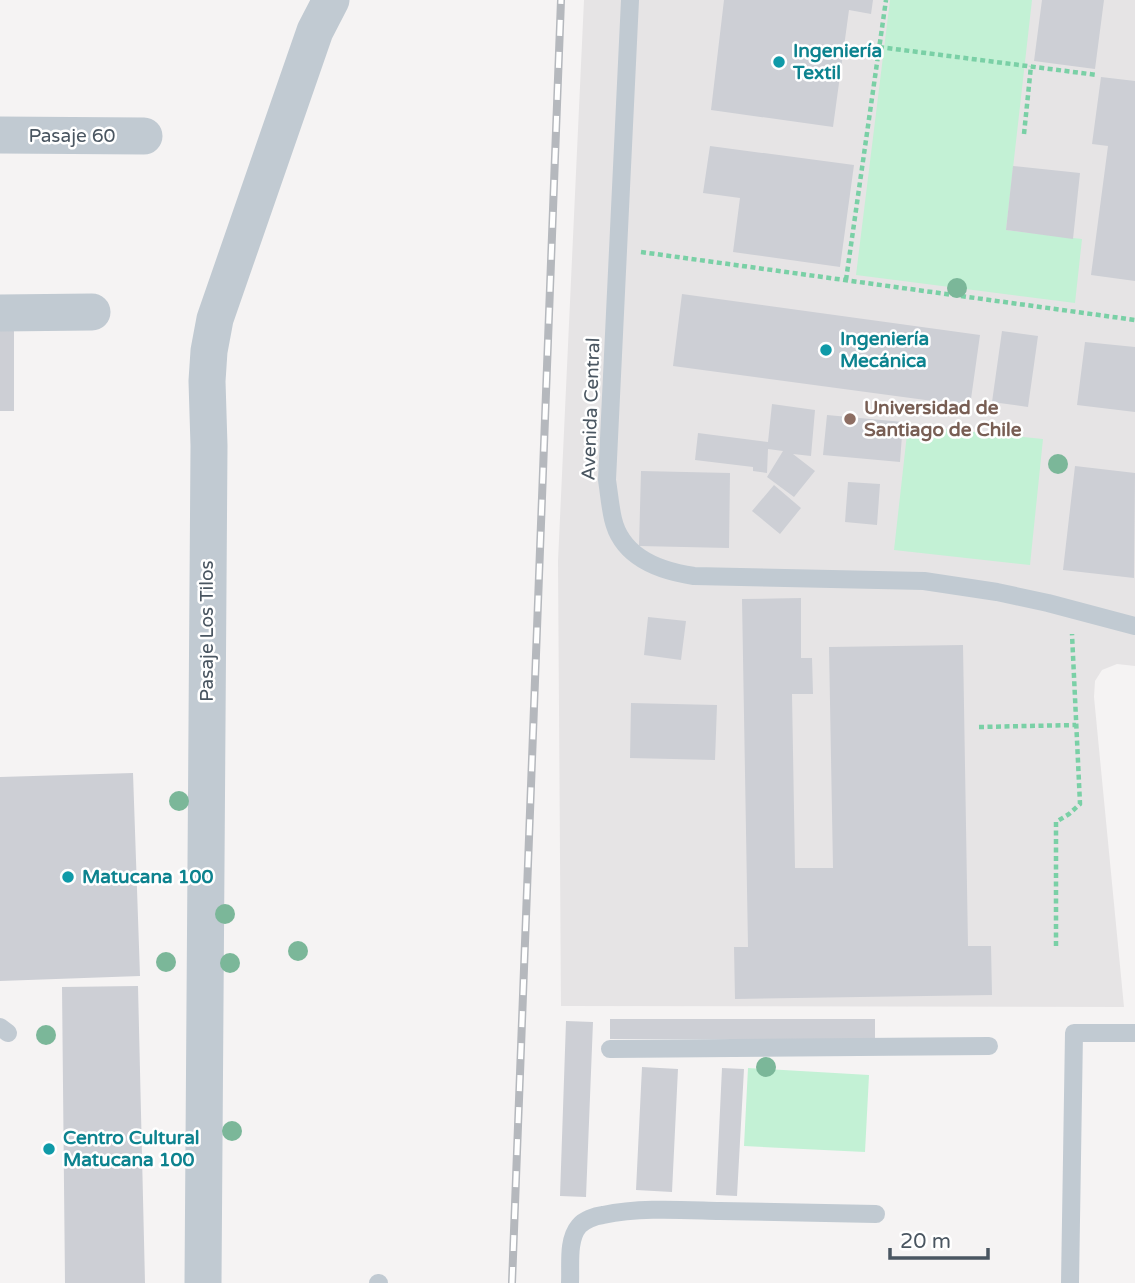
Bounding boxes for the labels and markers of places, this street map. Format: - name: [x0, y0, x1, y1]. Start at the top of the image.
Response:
- place label: Ingeniería Textil: [792, 40, 882, 84]
- marker: Ingeniería Textil: [771, 54, 787, 70]
- place label: Ingeniería Mecánica: [840, 328, 929, 372]
- marker: Ingeniería Mecánica: [818, 342, 834, 358]
- place label: Universidad de Santiago de Chile: [864, 397, 1022, 442]
- marker: Universidad de Santiago de Chile: [842, 411, 858, 427]
- place label: Matucana 100: [82, 866, 213, 888]
- marker: Matucana 100: [60, 869, 76, 885]
- place label: Centro Cultural Matucana 100: [63, 1127, 200, 1171]
- marker: Centro Cultural Matucana 100: [41, 1141, 57, 1157]

